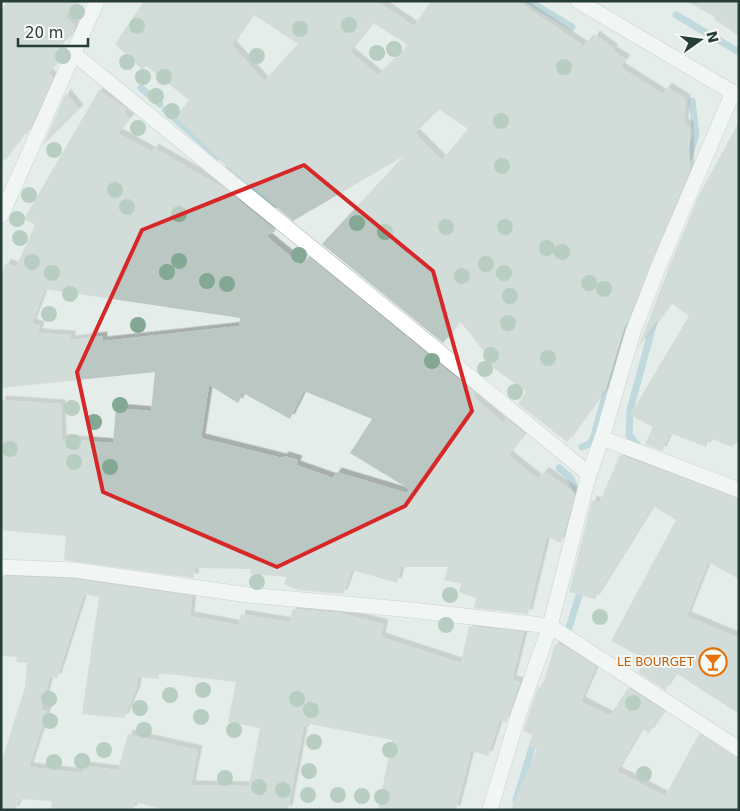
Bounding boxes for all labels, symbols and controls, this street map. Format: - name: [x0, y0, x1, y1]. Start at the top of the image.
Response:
- scale bar: [18, 15, 88, 47]
- north arrow: [675, 15, 725, 65]
- text: 20 m: [25, 24, 63, 42]
- text: N: [703, 29, 722, 44]
- bar icon: LE BOURGET: [698, 647, 728, 677]
- place label: LE BOURGET: [617, 655, 695, 669]

